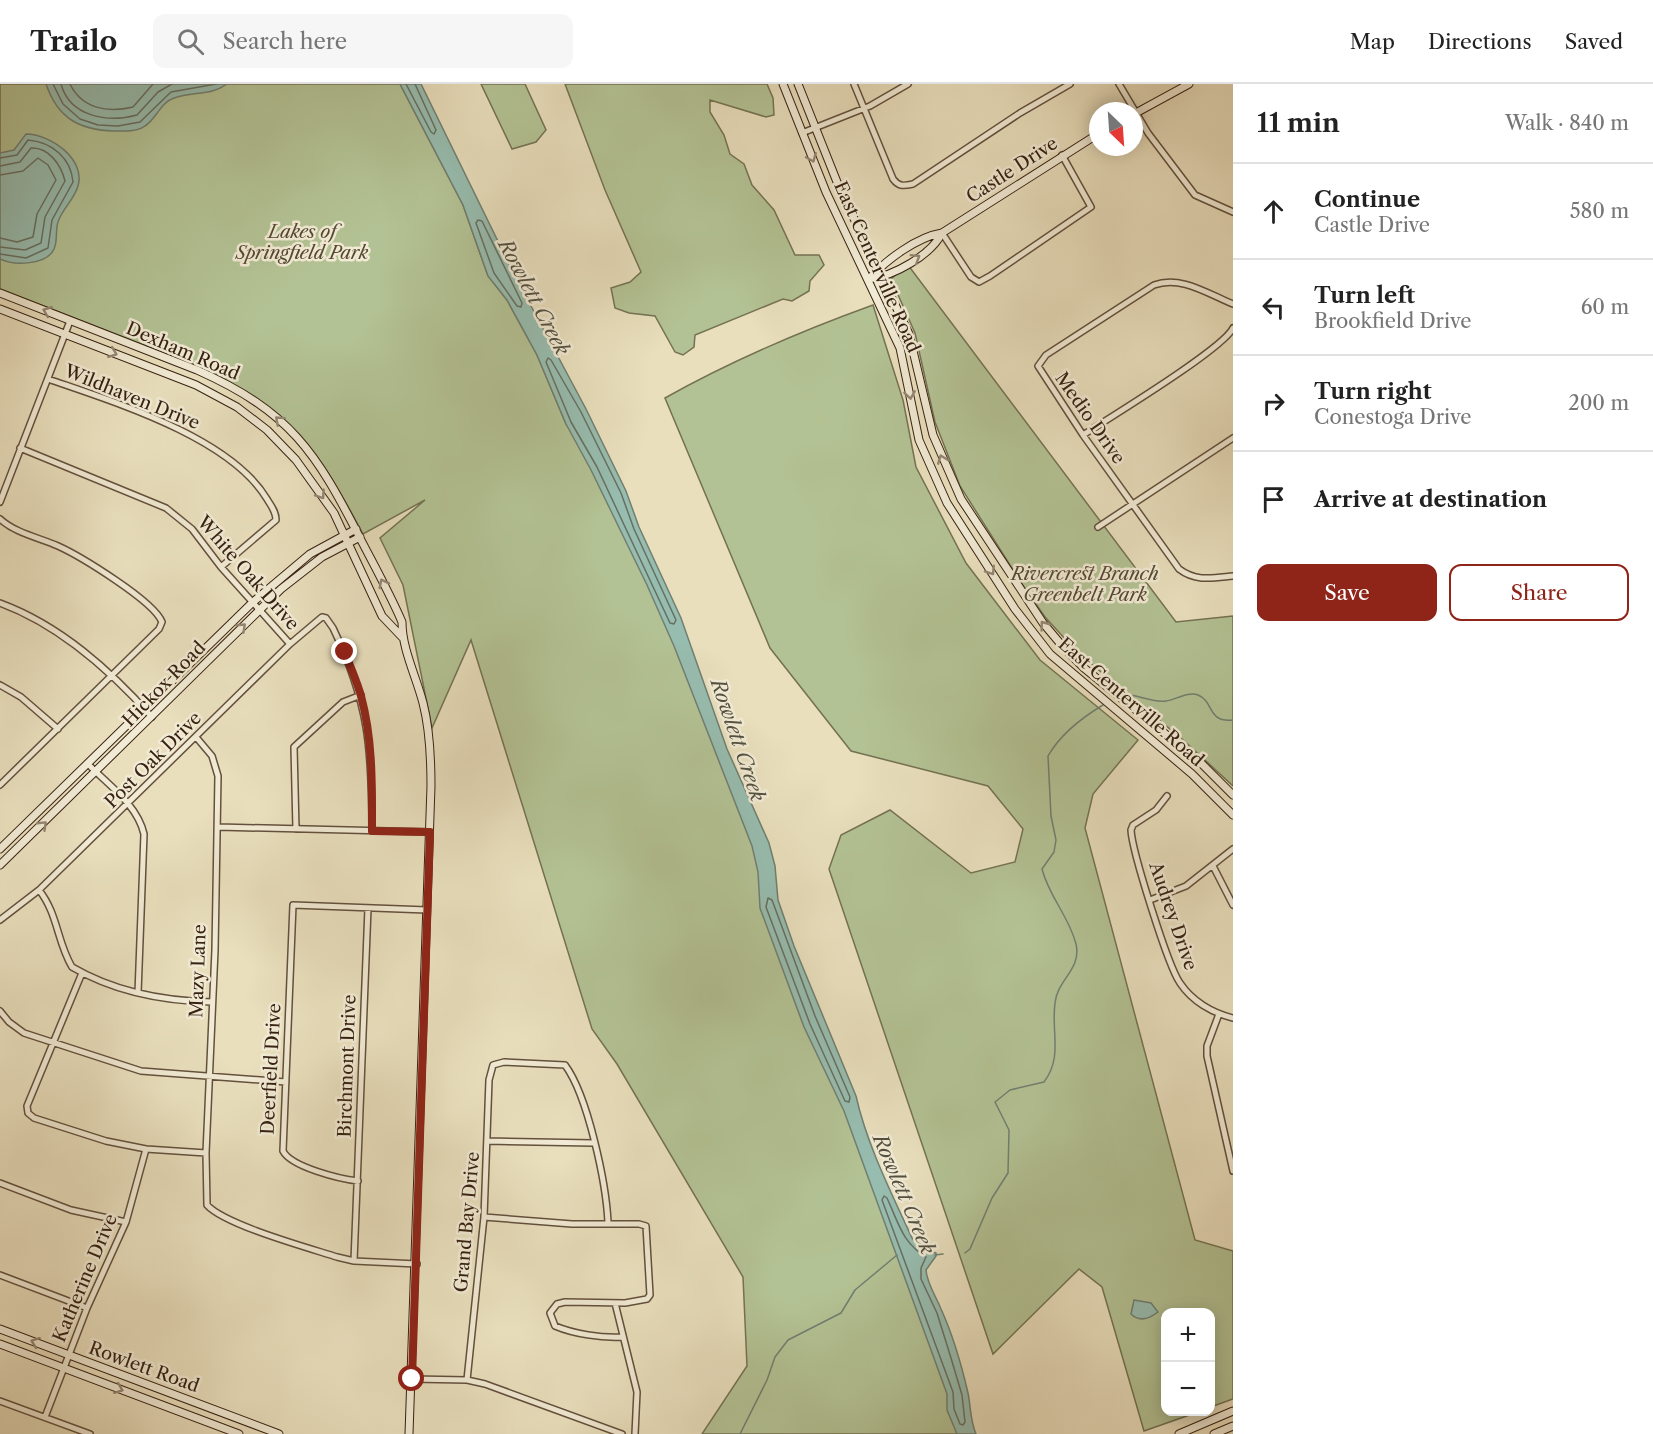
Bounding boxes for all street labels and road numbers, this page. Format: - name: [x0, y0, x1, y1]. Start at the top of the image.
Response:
- street label: Castle Drive: [962, 132, 1062, 208]
- street label: East Centerville Road: [829, 178, 925, 356]
- street label: Dexham Road: [123, 317, 243, 385]
- street label: Wildhaven Drive: [60, 359, 203, 434]
- street label: Medio Drive: [1050, 368, 1130, 468]
- street label: White Oak Drive: [192, 511, 304, 635]
- street label: East Centerville Road: [1054, 633, 1208, 771]
- street label: Hickox Road: [118, 637, 210, 731]
- street label: Post Oak Drive: [100, 707, 206, 813]
- street label: Audrey Drive: [1144, 858, 1202, 973]
- street label: Mazy Lane: [185, 924, 211, 1018]
- street label: Birchmont Drive: [334, 994, 360, 1138]
- street label: Deerfield Drive: [257, 1003, 285, 1135]
- street label: Grand Bay Drive: [450, 1151, 484, 1293]
- street label: Katherine Drive: [48, 1211, 122, 1345]
- street label: Rowlett Road: [86, 1337, 202, 1397]

